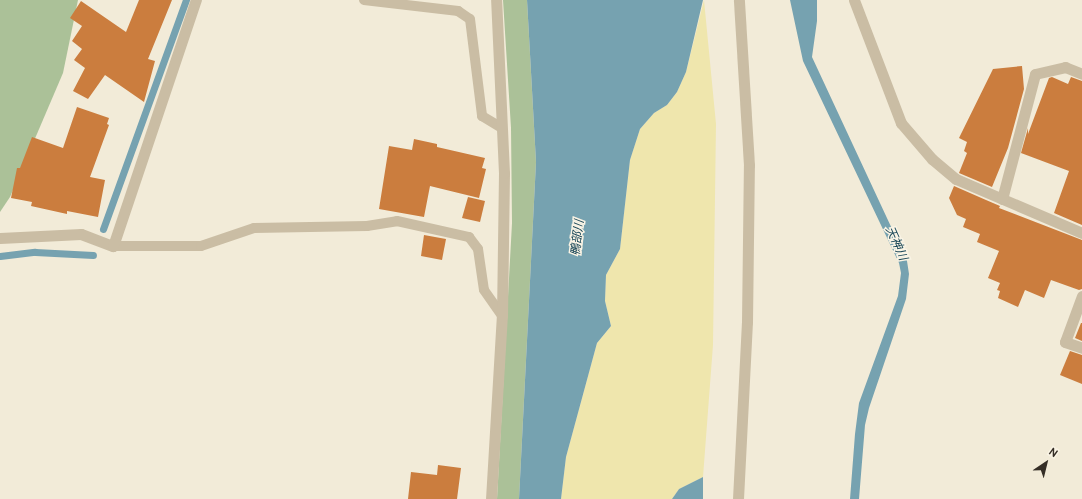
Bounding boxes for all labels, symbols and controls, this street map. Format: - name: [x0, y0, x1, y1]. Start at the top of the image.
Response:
- water label: 鴨部川: [570, 219, 588, 257]
- water label: 天神川: [881, 225, 909, 263]
- north arrow: [1026, 443, 1066, 483]
- text: N: [1046, 445, 1060, 461]

